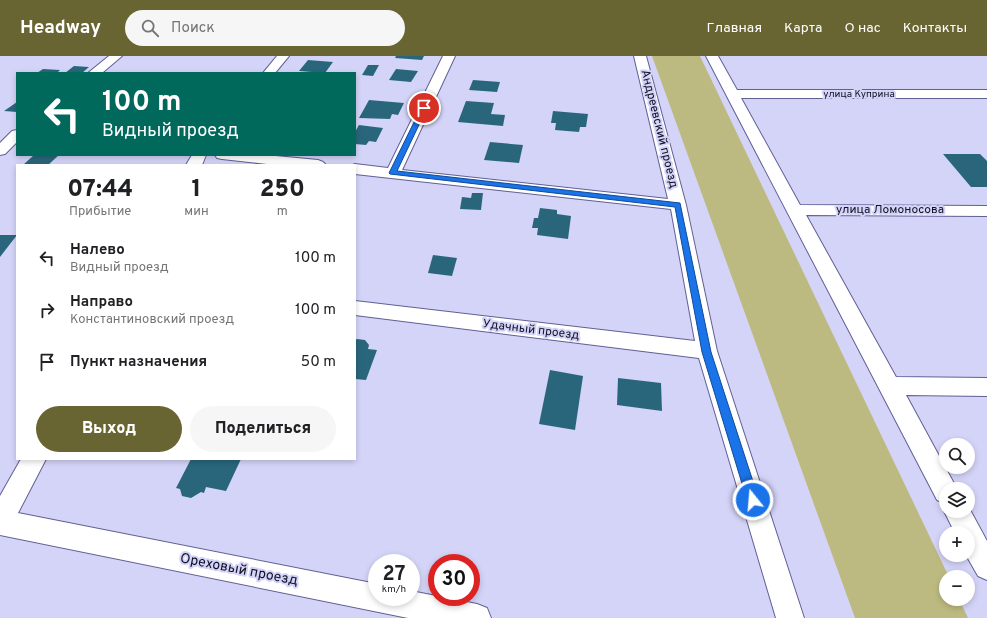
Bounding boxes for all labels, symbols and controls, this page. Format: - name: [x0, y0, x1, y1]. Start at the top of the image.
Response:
- search box: [125, 10, 405, 46]
- text: Headway: [20, 16, 101, 40]
- icon: search: [139, 17, 161, 39]
- text: Поиск: [171, 19, 215, 38]
- text: Главная: [707, 20, 762, 37]
- text: Карта: [784, 20, 822, 37]
- text: О нас: [844, 20, 881, 37]
- text: Контакты: [903, 20, 967, 37]
- street label: Андреевский проезд: [637, 68, 681, 190]
- text: 100 m: [102, 85, 182, 121]
- icon: left: [36, 88, 88, 140]
- street label: улица Куприна: [823, 88, 895, 101]
- pin: [407, 91, 441, 125]
- icon: arrive: [413, 97, 435, 119]
- text: Видный проезд: [102, 120, 239, 143]
- text: 07:44: [67, 175, 133, 205]
- text: 1: [192, 175, 201, 205]
- text: 250: [260, 175, 305, 205]
- street label: улица Ломоносова: [836, 202, 944, 218]
- text: Прибытие: [69, 204, 131, 220]
- text: мин: [184, 204, 209, 220]
- text: m: [277, 204, 288, 220]
- text: Налево: [70, 241, 125, 260]
- icon: left: [36, 247, 58, 269]
- text: 100 m: [295, 249, 336, 268]
- text: Видный проезд: [70, 260, 169, 276]
- text: Направо: [70, 293, 133, 312]
- icon: right: [36, 299, 58, 321]
- text: 100 m: [295, 301, 336, 320]
- text: Константиновский проезд: [70, 312, 234, 328]
- street label: Удачный проезд: [482, 316, 580, 344]
- icon: arrive: [36, 351, 58, 373]
- text: Пункт назначения: [70, 353, 207, 372]
- text: 50 m: [301, 353, 336, 372]
- button: Выход: [36, 406, 182, 452]
- button: Поделиться: [190, 406, 336, 452]
- map controls: [939, 438, 975, 606]
- button: search: [939, 438, 975, 474]
- position arrow: [732, 479, 774, 521]
- button: layers: [939, 482, 975, 518]
- button: +: [939, 526, 975, 562]
- street label: Ореховый проезд: [179, 550, 299, 590]
- speed limit sign: 30: [428, 554, 480, 606]
- text: 27: [383, 562, 405, 588]
- button: −: [939, 570, 975, 606]
- text: km/h: [382, 583, 406, 596]

